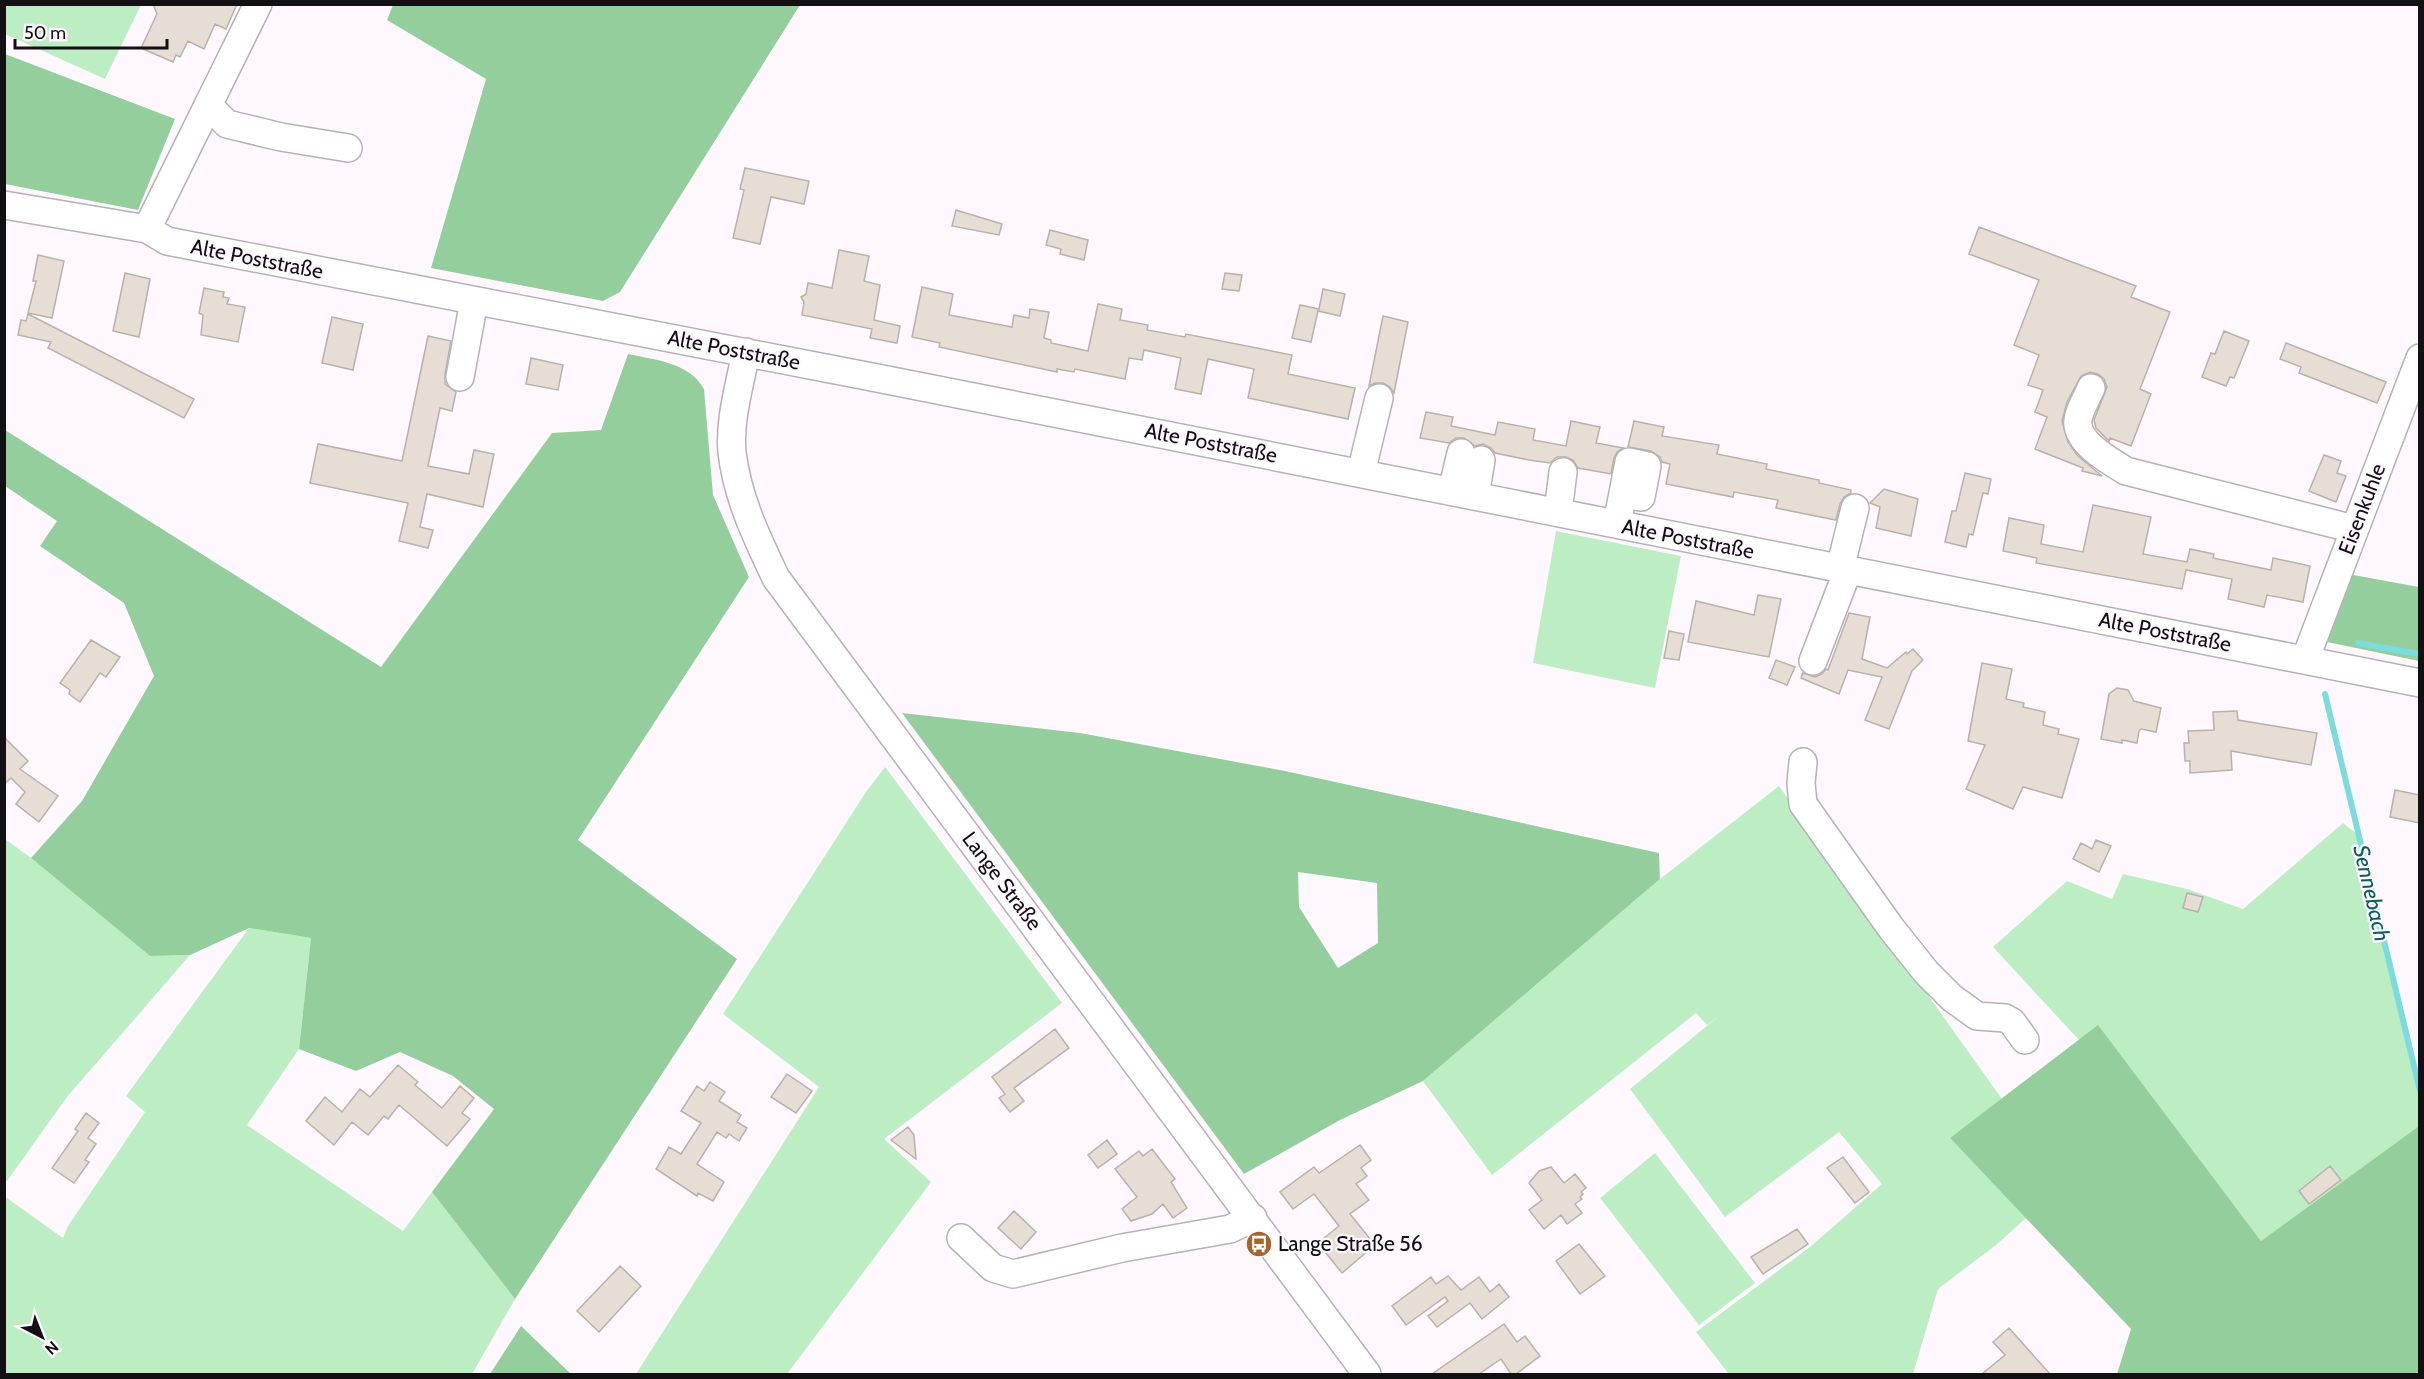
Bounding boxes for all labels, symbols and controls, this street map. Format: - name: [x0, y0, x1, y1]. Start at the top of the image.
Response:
- scale bar: [15, 12, 166, 50]
- text: 50 m: [24, 22, 66, 44]
- street label: Alte Poststraße: [189, 233, 326, 284]
- street label: Alte Poststraße: [666, 324, 803, 375]
- street label: Alte Poststraße: [1143, 417, 1280, 468]
- street label: Eisenkuhle: [2333, 460, 2390, 558]
- street label: Alte Poststraße: [1620, 513, 1757, 564]
- street label: Alte Poststraße: [2097, 606, 2234, 657]
- street label: Lange Straße: [957, 827, 1048, 935]
- water label: Sennebach: [2347, 842, 2396, 944]
- bus stop icon: Lange Straße 56: [1244, 1229, 1274, 1259]
- place label: Lange Straße 56: [1278, 1231, 1423, 1256]
- north arrow: [12, 1307, 72, 1367]
- text: N: [41, 1337, 62, 1359]

